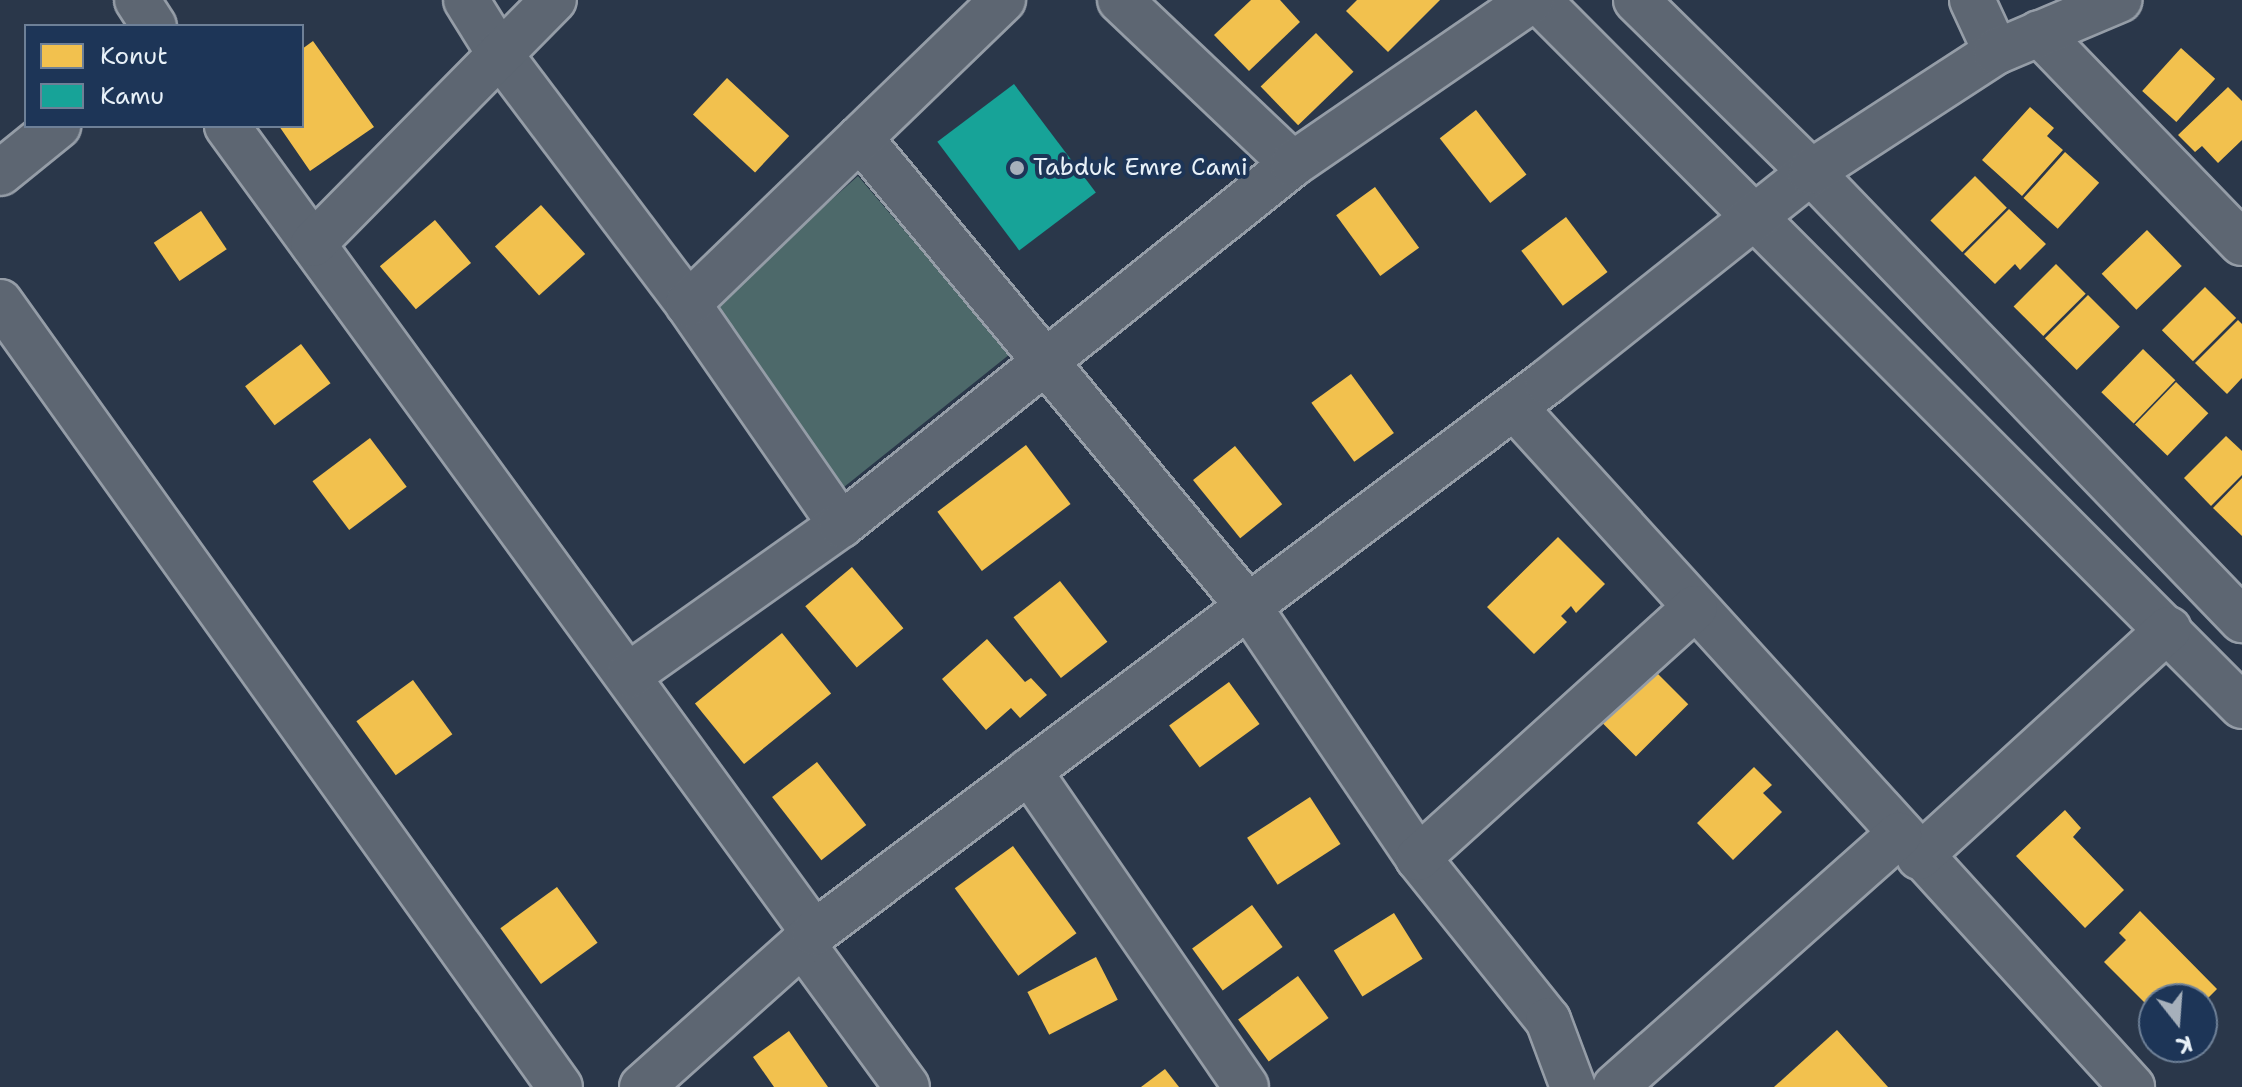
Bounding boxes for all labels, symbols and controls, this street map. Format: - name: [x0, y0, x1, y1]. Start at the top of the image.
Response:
- legend: [24, 24, 304, 128]
- text: Konut: [100, 40, 168, 72]
- text: Kamu: [100, 80, 164, 112]
- place label: Tabduk Emre Cami: [1033, 154, 1248, 182]
- marker: Tabduk Emre Cami: [1008, 159, 1026, 177]
- north arrow: [2138, 983, 2218, 1063]
- text: K: [2173, 1028, 2196, 1061]

